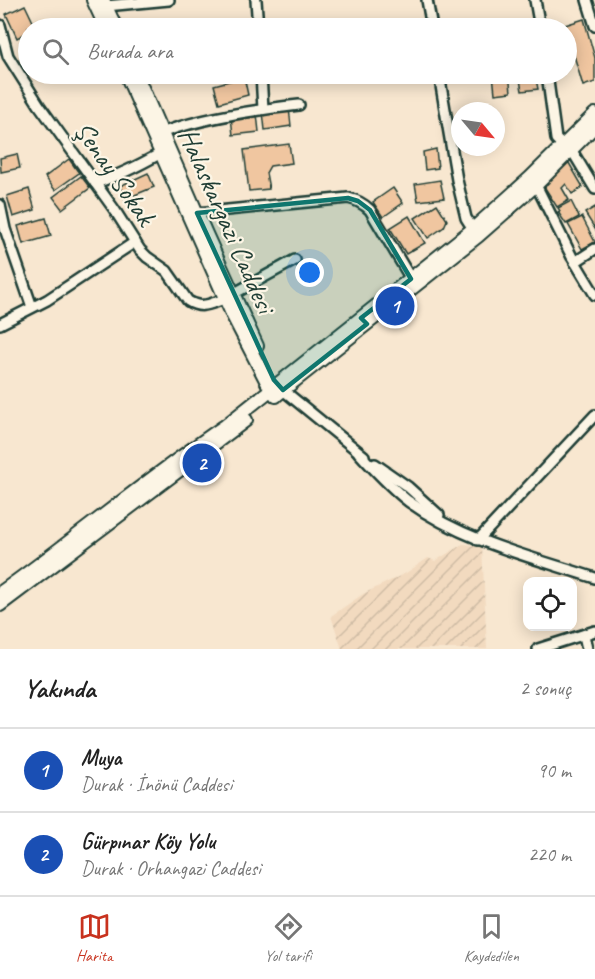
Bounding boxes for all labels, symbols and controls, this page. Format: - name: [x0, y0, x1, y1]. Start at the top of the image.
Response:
- search box: [18, 18, 577, 84]
- icon: search: [39, 35, 72, 68]
- text: Burada ara: [87, 37, 173, 65]
- north arrow: [451, 102, 505, 156]
- street label: Şenay Sokak: [67, 114, 165, 234]
- street label: Halaskargazi Caddesi: [171, 122, 285, 321]
- your location: [295, 258, 324, 287]
- pin: 1: [376, 284, 414, 328]
- pin: 2: [182, 440, 222, 486]
- map controls: [523, 577, 577, 631]
- button: locate: [523, 577, 577, 631]
- text: Yakında: [24, 672, 95, 705]
- text: 2 sonuç: [520, 676, 571, 701]
- text: Muya: [81, 744, 121, 772]
- text: 1: [39, 758, 48, 783]
- text: 90 m: [537, 758, 571, 783]
- text: Durak · İnönü Caddesi: [81, 772, 232, 797]
- text: Gürpınar Köy Yolu: [81, 828, 215, 856]
- text: 2: [39, 842, 48, 867]
- text: 220 m: [528, 842, 571, 867]
- text: Durak · Orhangazi Caddesi: [81, 856, 261, 881]
- tab: Harita: [76, 910, 113, 966]
- tab: Yol tarifi: [265, 910, 312, 966]
- tab: Kaydedilen: [464, 910, 519, 966]

